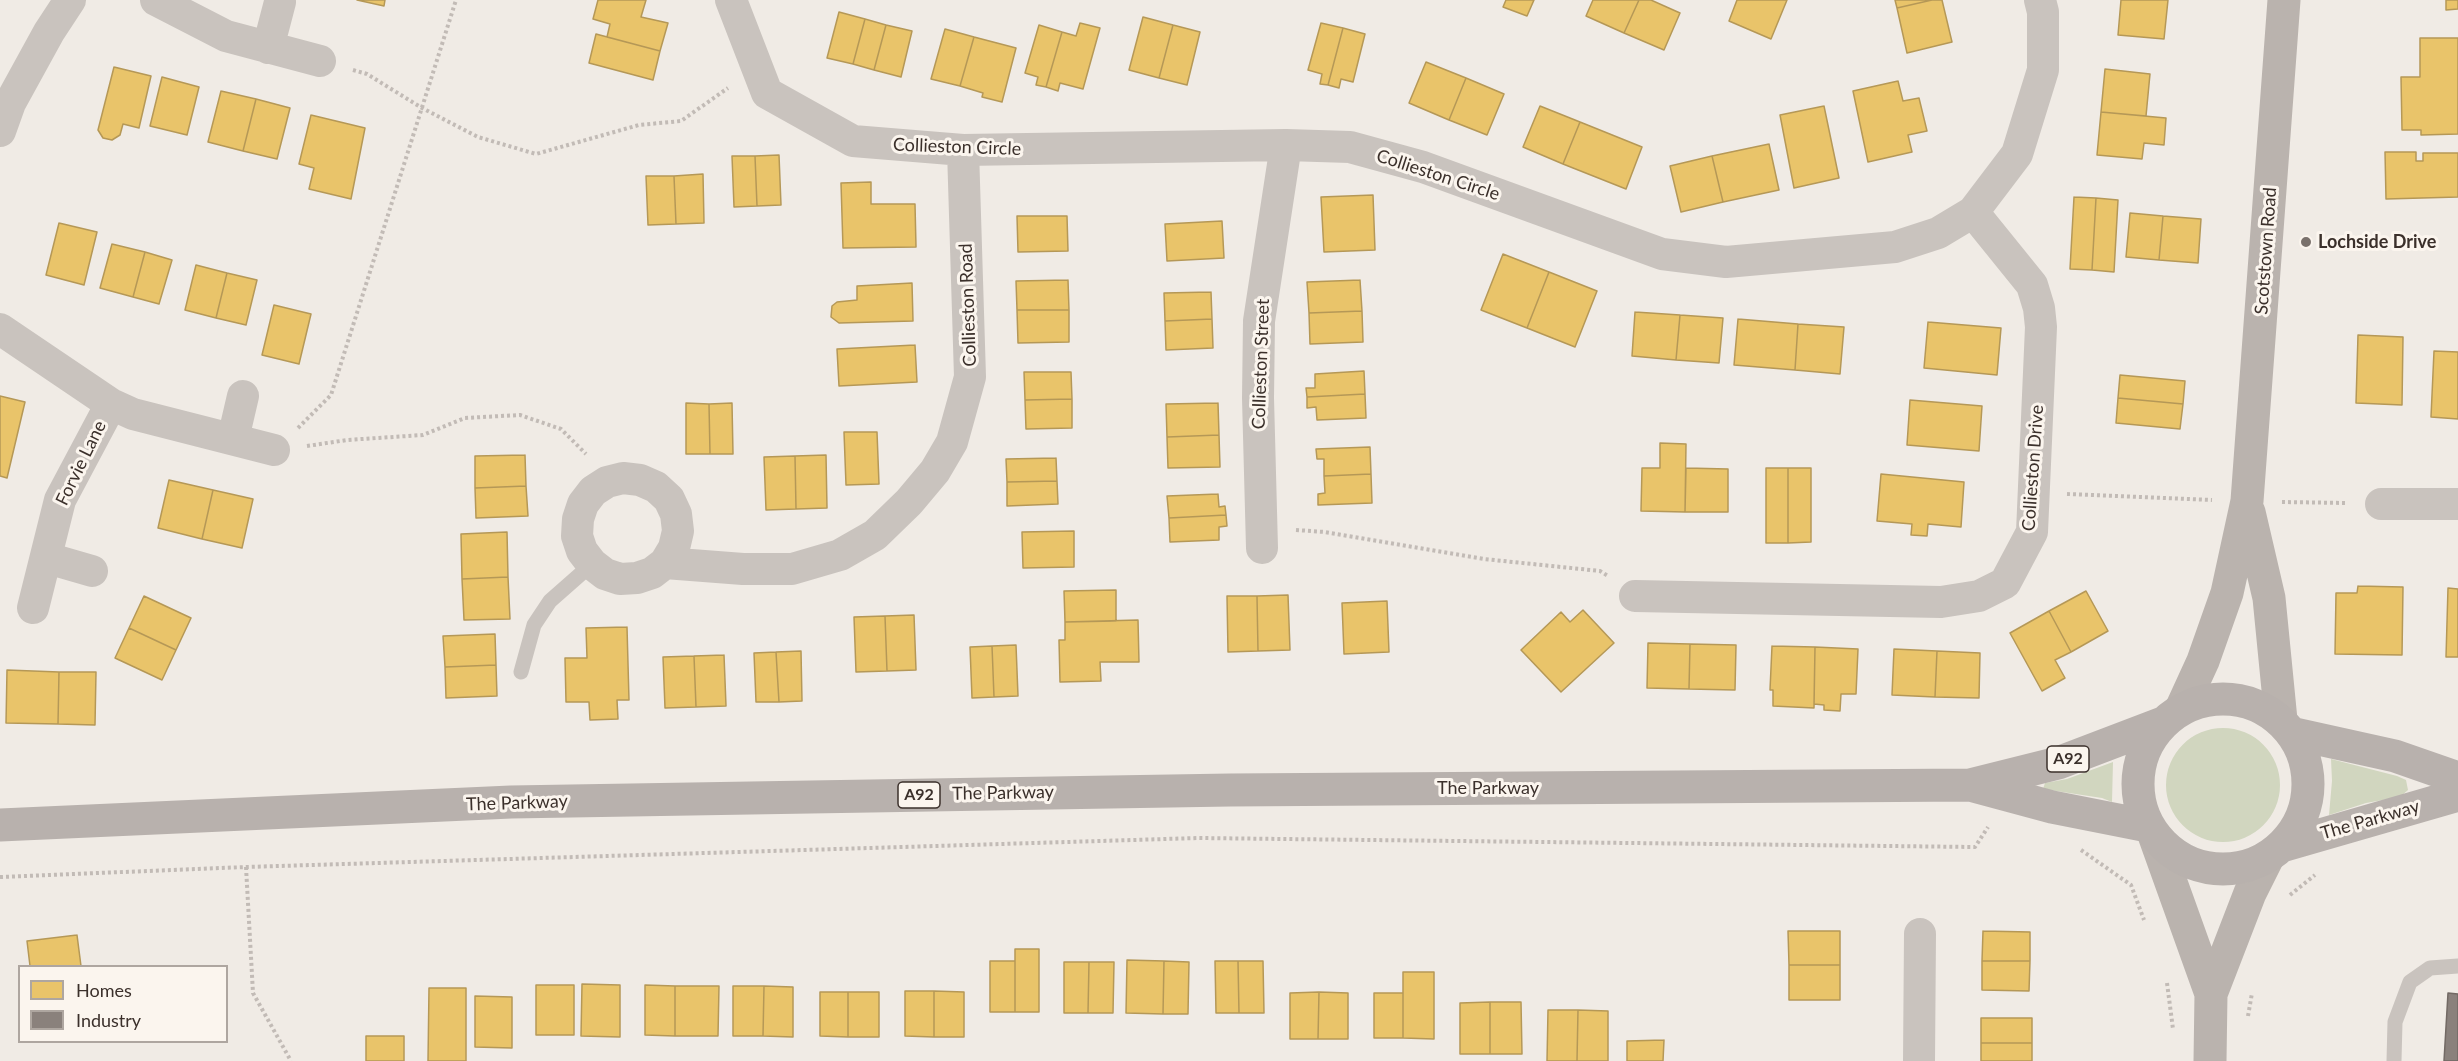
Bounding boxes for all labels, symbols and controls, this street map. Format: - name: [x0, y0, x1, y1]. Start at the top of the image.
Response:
- street label: Collieston Circle: [893, 134, 1021, 160]
- street label: Collieston Circle: [1374, 145, 1502, 205]
- street label: Scotstown Road: [2251, 187, 2281, 315]
- place label: Lochside Drive: [2318, 231, 2436, 253]
- marker: Lochside Drive: [2299, 235, 2313, 249]
- street label: Collieston Road: [955, 243, 981, 367]
- street label: Collieston Street: [1248, 298, 1274, 430]
- street label: Collieston Drive: [2018, 404, 2048, 532]
- street label: Forvie Lane: [51, 417, 111, 509]
- road number: A92: [2047, 746, 2089, 772]
- street label: The Parkway: [1437, 777, 1539, 799]
- street label: The Parkway: [952, 781, 1054, 805]
- road number: A92: [898, 782, 940, 808]
- street label: The Parkway: [466, 790, 568, 816]
- street label: The Parkway: [2318, 796, 2422, 844]
- legend: [18, 965, 228, 1043]
- text: Homes: [76, 979, 132, 1001]
- text: Industry: [76, 1009, 141, 1031]

